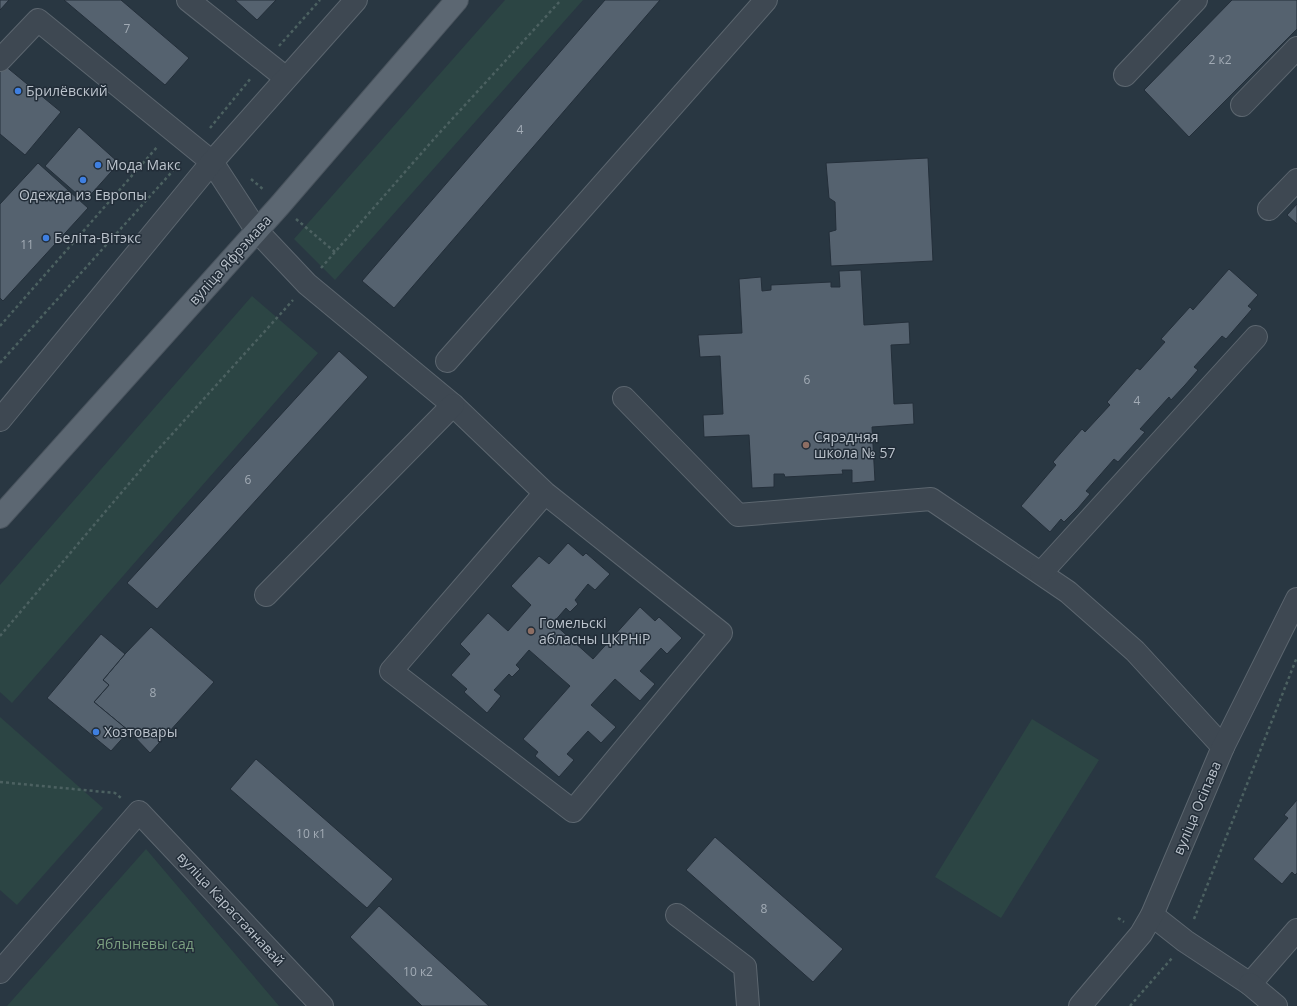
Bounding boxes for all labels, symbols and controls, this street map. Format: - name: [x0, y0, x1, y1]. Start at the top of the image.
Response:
- house number: 7: [124, 20, 131, 37]
- house number: 2 к2: [1208, 51, 1232, 68]
- place label: Брилёвский: [26, 81, 108, 100]
- marker: Брилёвский: [13, 86, 23, 96]
- house number: 4: [517, 121, 524, 138]
- place label: Мода Макс: [106, 155, 181, 174]
- marker: Мода Макс: [93, 160, 103, 170]
- marker: Одежда из Европы: [78, 175, 88, 185]
- place label: Одежда из Европы: [19, 185, 147, 204]
- street label: вуліца Яфрэмава: [184, 211, 275, 309]
- place label: Беліта-Вітэкс: [54, 228, 141, 247]
- marker: Беліта-Вітэкс: [41, 233, 51, 243]
- house number: 11: [20, 236, 34, 253]
- house number: 6: [804, 371, 811, 388]
- house number: 4: [1134, 392, 1141, 409]
- place label: Сярэдняя школа № 57: [814, 427, 895, 462]
- marker: Сярэдняя школа № 57: [801, 440, 811, 450]
- house number: 6: [245, 471, 252, 488]
- place label: Гомельскі абласны ЦКРНіР: [539, 613, 650, 648]
- marker: Гомельскі абласны ЦКРНіР: [526, 626, 536, 636]
- house number: 8: [150, 684, 157, 701]
- place label: Хозтовары: [104, 722, 177, 741]
- marker: Хозтовары: [91, 727, 101, 737]
- street label: вуліца Осіпава: [1168, 758, 1225, 858]
- house number: 10 к1: [296, 825, 326, 842]
- street label: вуліца Карастаянавай: [173, 847, 289, 970]
- house number: 8: [761, 900, 768, 917]
- park label: Яблыневы сад: [96, 934, 194, 953]
- house number: 10 к2: [403, 963, 433, 980]

